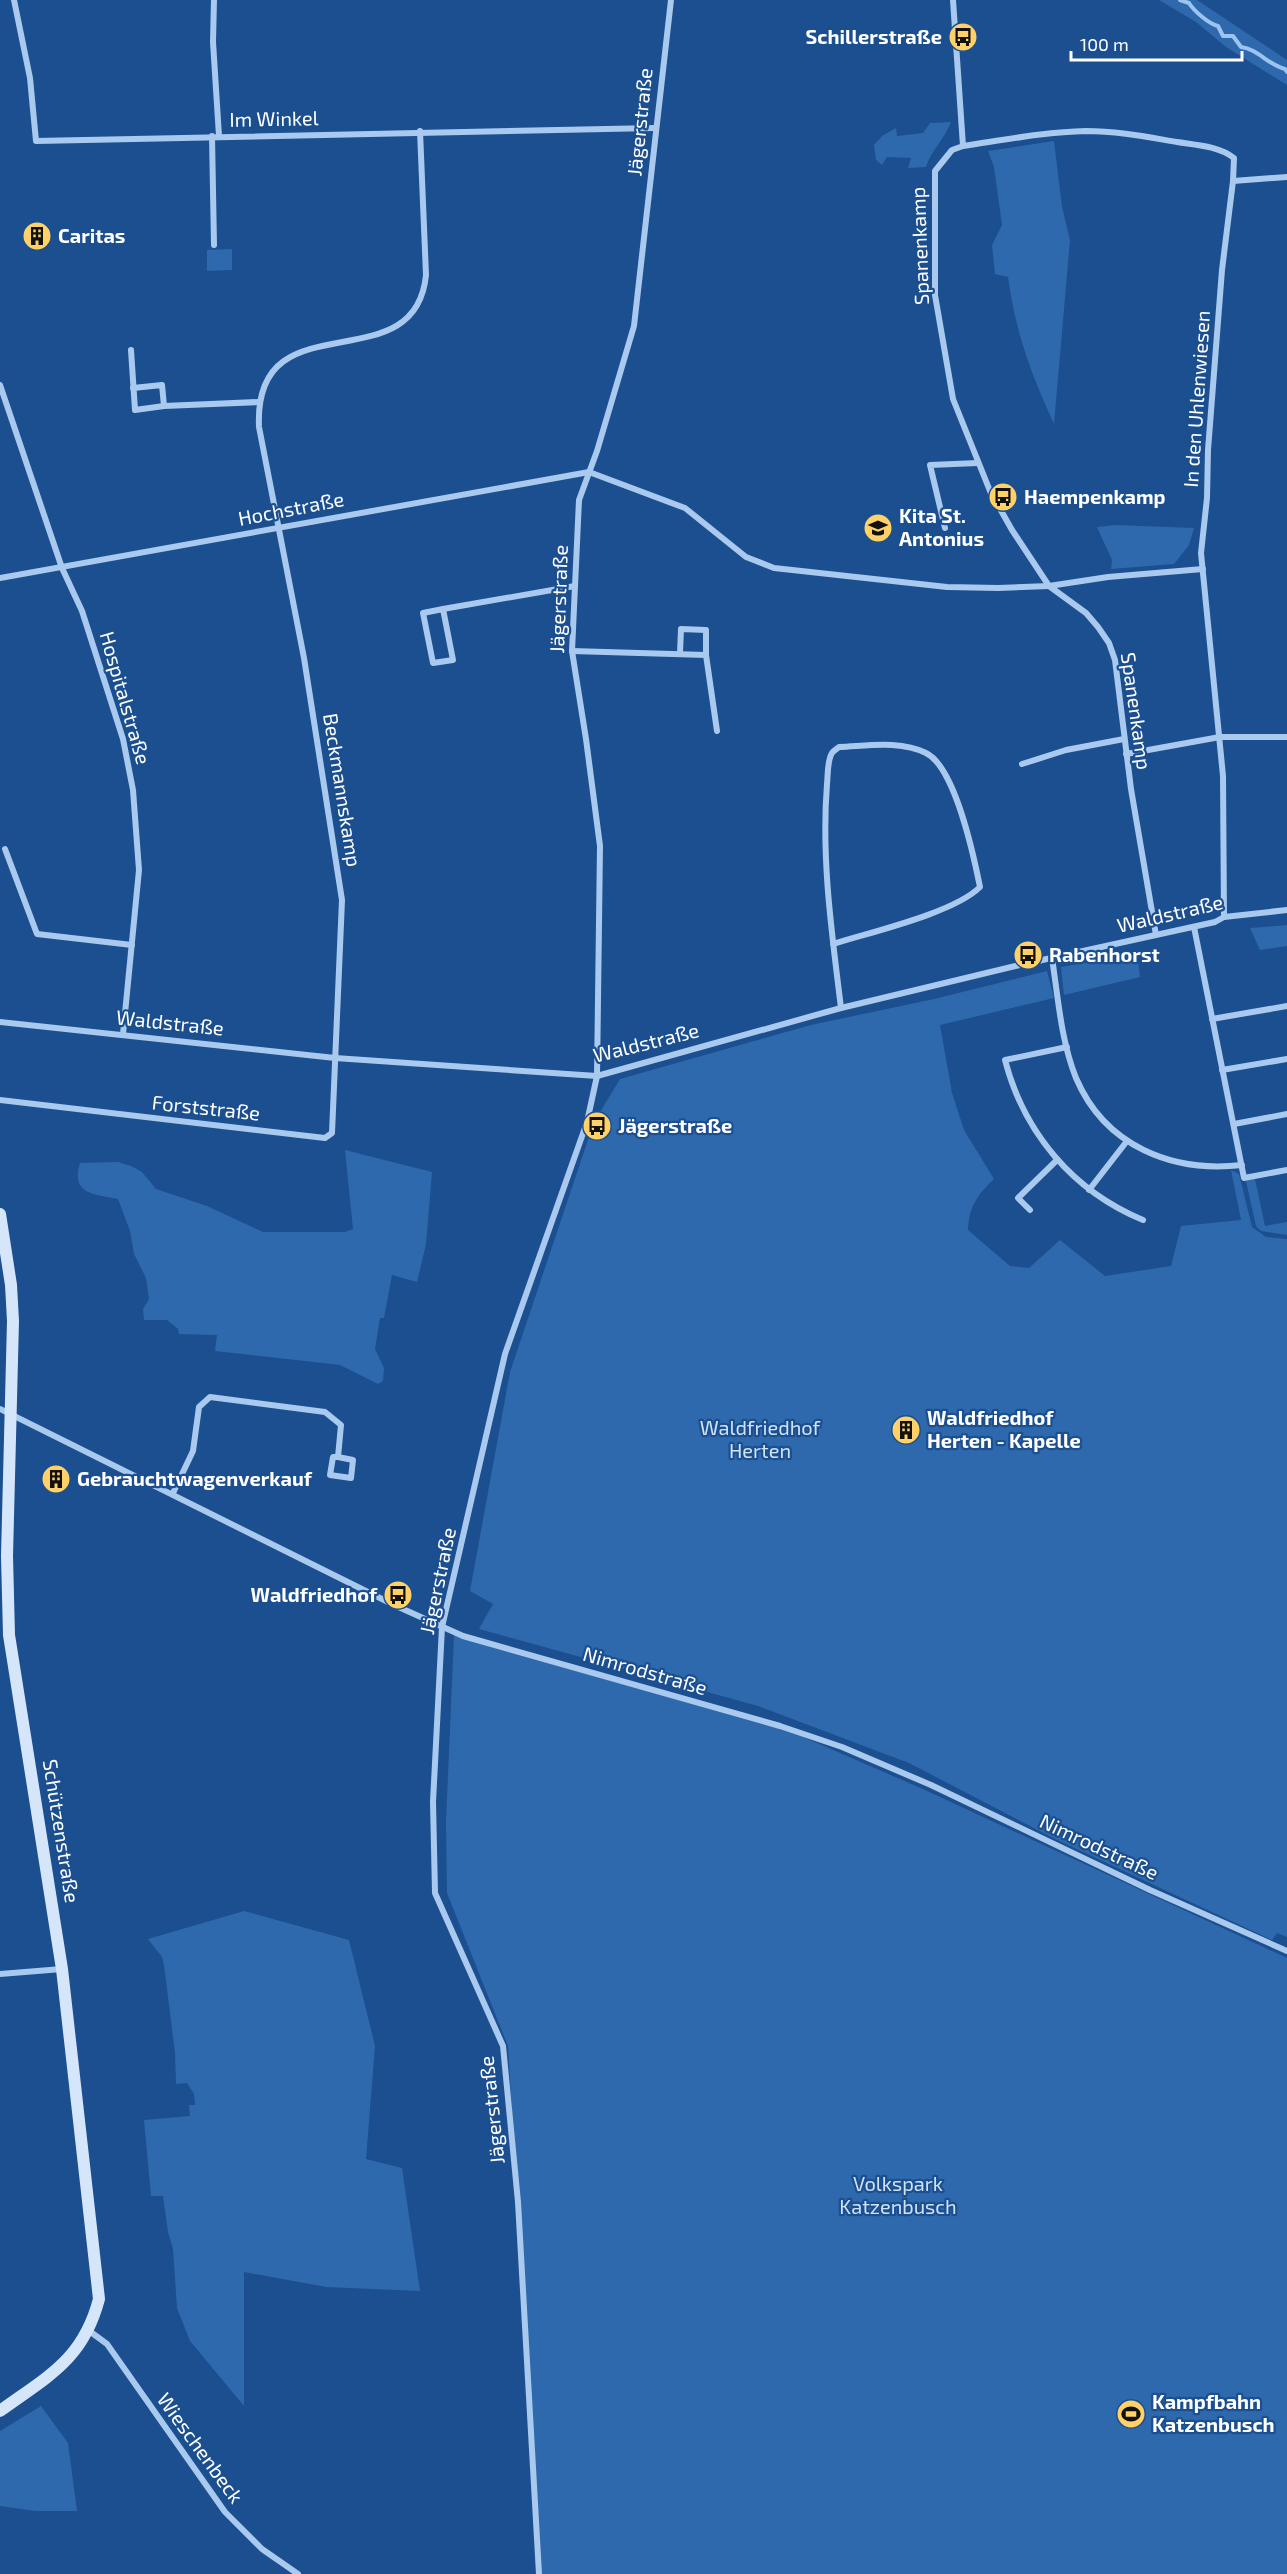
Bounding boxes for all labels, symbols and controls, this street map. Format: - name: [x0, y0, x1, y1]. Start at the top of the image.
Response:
- bus stop icon: Schillerstraße: [947, 21, 979, 53]
- place label: Schillerstraße: [806, 24, 942, 48]
- scale bar: [1071, 24, 1242, 62]
- text: 100 m: [1080, 33, 1129, 55]
- street label: Jägerstraße: [621, 67, 657, 177]
- street label: Im Winkel: [229, 105, 319, 131]
- street label: Spanenkamp: [905, 187, 933, 305]
- building icon: Caritas: [21, 220, 53, 252]
- place label: Caritas: [58, 223, 125, 247]
- street label: In den Uhlenwiesen: [1178, 310, 1214, 488]
- bus stop icon: Haempenkamp: [987, 481, 1019, 513]
- place label: Haempenkamp: [1024, 484, 1166, 508]
- street label: Hochstraße: [236, 486, 346, 530]
- place label: Kita St. Antonius: [899, 503, 984, 550]
- school or university icon: Kita St. Antonius: [862, 512, 894, 544]
- street label: Jägerstraße: [544, 544, 572, 654]
- street label: Hospitalstraße: [96, 629, 156, 767]
- street label: Spanenkamp: [1117, 651, 1157, 771]
- street label: Beckmannskamp: [319, 711, 367, 868]
- street label: Waldstraße: [1114, 889, 1225, 937]
- bus stop icon: Rabenhorst: [1012, 939, 1044, 971]
- place label: Rabenhorst: [1049, 942, 1160, 966]
- street label: Waldstraße: [115, 1004, 225, 1040]
- street label: Waldstraße: [590, 1017, 701, 1067]
- street label: Forststraße: [151, 1089, 261, 1125]
- bus stop icon: Jägerstraße: [581, 1110, 613, 1142]
- place label: Jägerstraße: [618, 1113, 732, 1137]
- place label: Waldfriedhof Herten - Kapelle: [927, 1405, 1081, 1452]
- building icon: Waldfriedhof Herten - Kapelle: [890, 1414, 922, 1446]
- park label: Waldfriedhof Herten: [700, 1415, 821, 1462]
- building icon: Gebrauchtwagenverkauf: [40, 1463, 72, 1495]
- place label: Gebrauchtwagenverkauf: [77, 1466, 313, 1490]
- street label: Jägerstraße: [414, 1525, 460, 1636]
- bus stop icon: Waldfriedhof: [382, 1579, 414, 1611]
- place label: Waldfriedhof: [251, 1582, 378, 1606]
- street label: Nimrodstraße: [580, 1641, 710, 1699]
- street label: Schützenstraße: [39, 1757, 85, 1904]
- street label: Nimrodstraße: [1036, 1808, 1163, 1884]
- street label: Jägerstraße: [473, 2055, 509, 2165]
- park label: Volkspark Katzenbusch: [839, 2171, 957, 2218]
- street label: Wieschenbeck: [153, 2387, 249, 2507]
- place label: Kampfbahn Katzenbusch: [1152, 2389, 1275, 2436]
- sports icon: Kampfbahn Katzenbusch: [1115, 2398, 1147, 2430]

